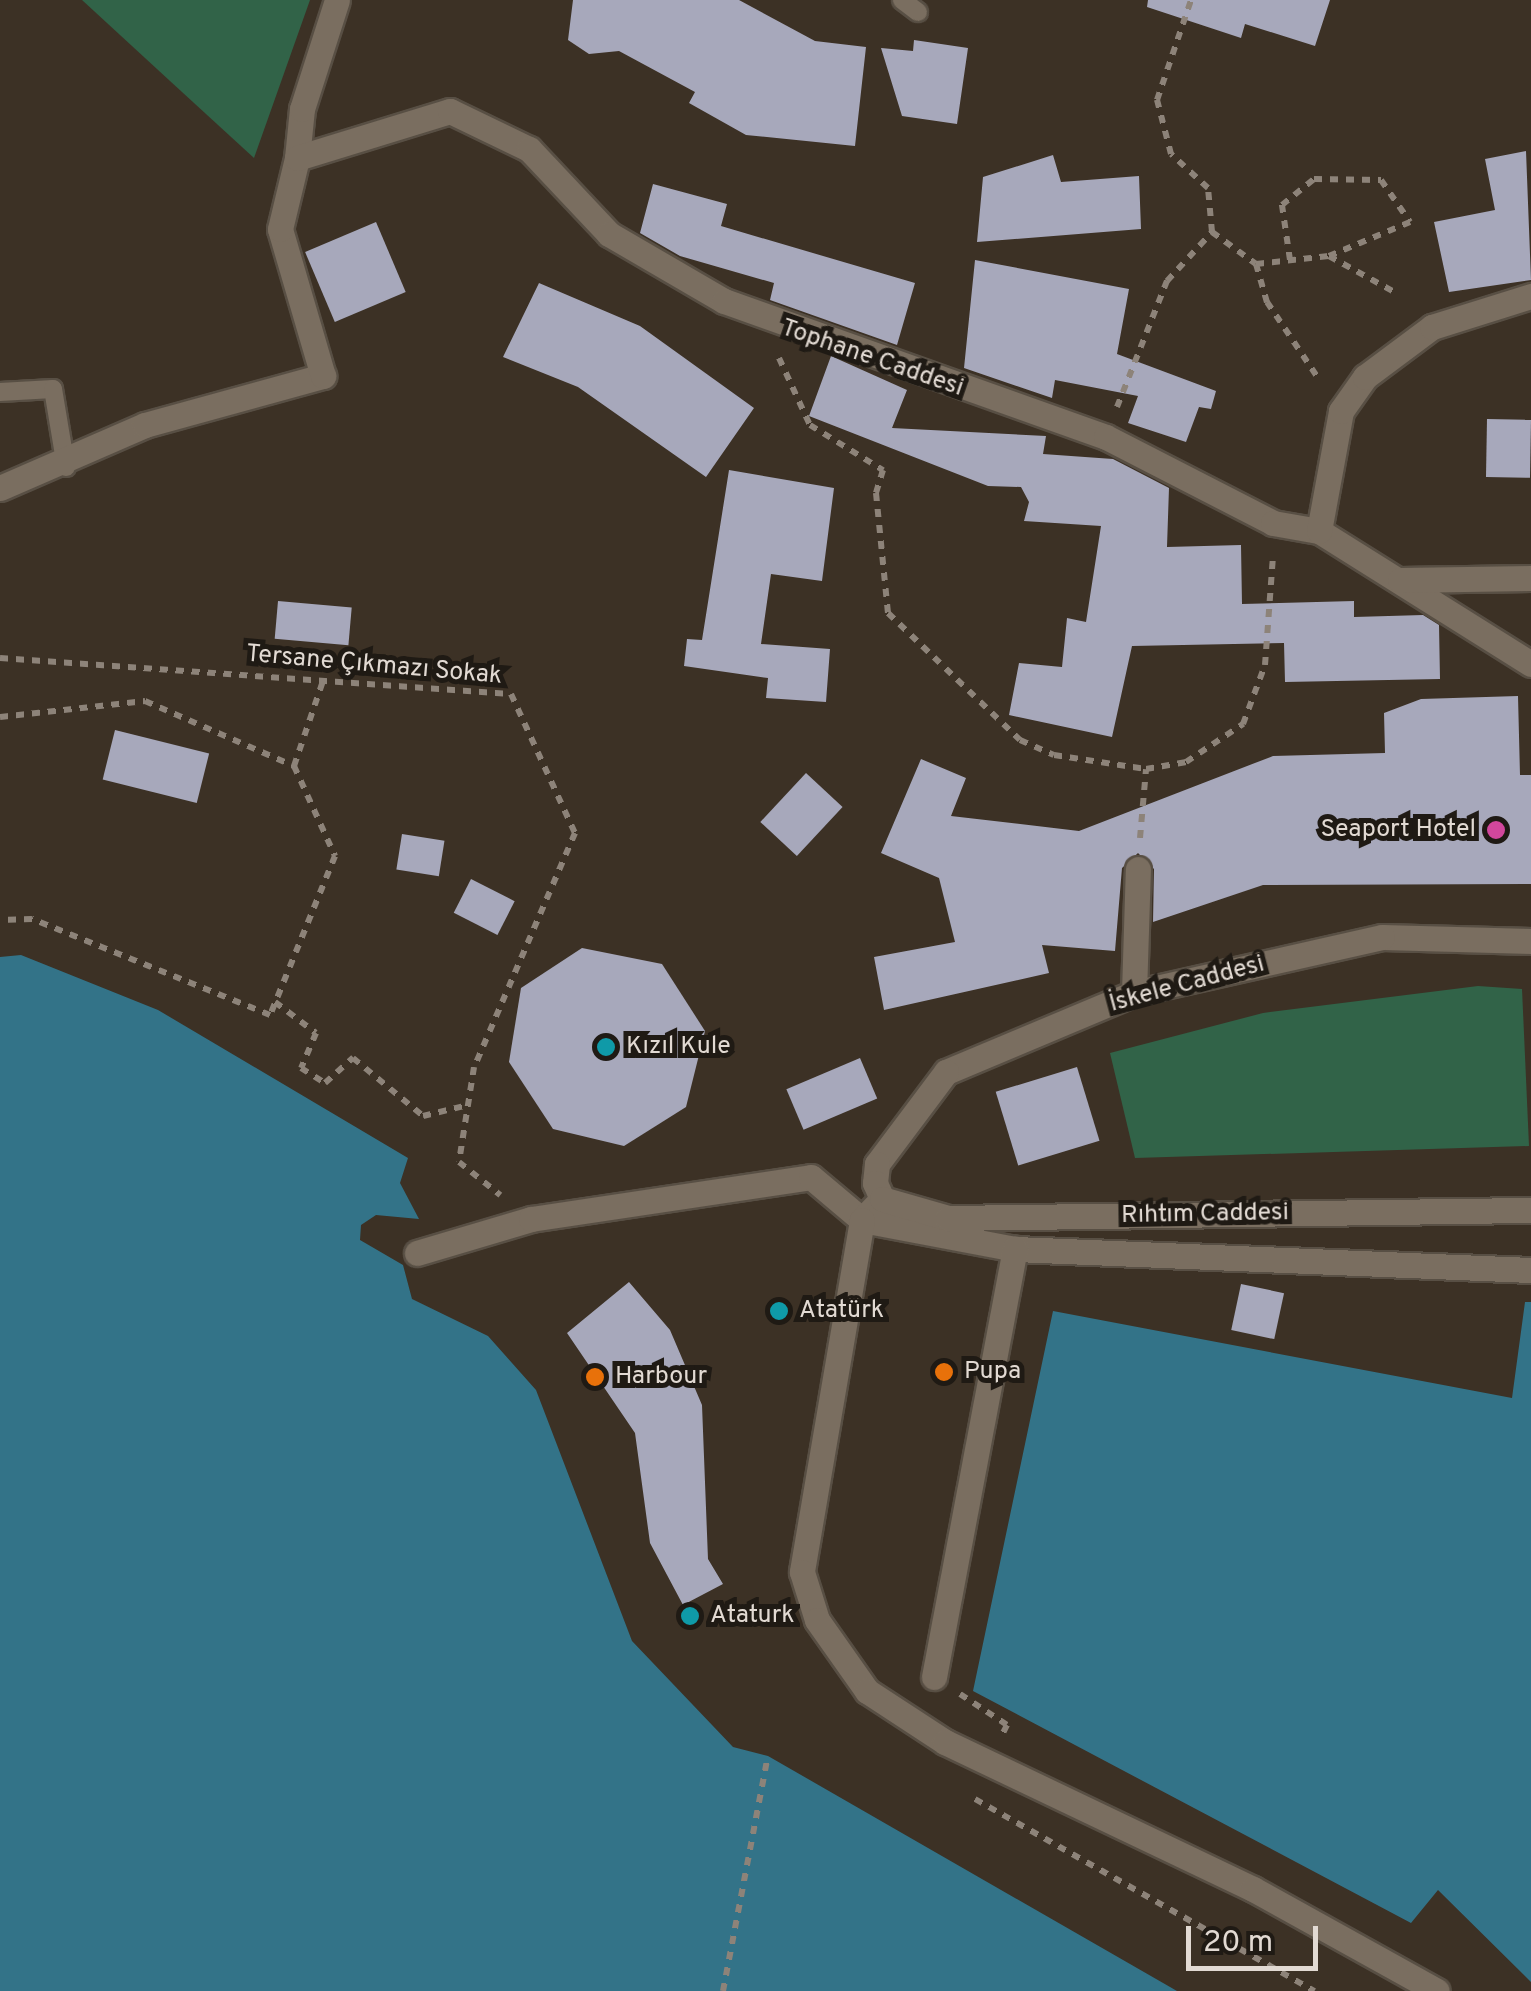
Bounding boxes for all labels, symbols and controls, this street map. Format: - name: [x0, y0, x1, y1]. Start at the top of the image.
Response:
- street label: Tophane Caddesi: [777, 314, 967, 404]
- street label: Tersane Çıkmazı Sokak: [245, 640, 503, 692]
- place label: Seaport Hotel: [1320, 815, 1476, 845]
- marker: Seaport Hotel: [1485, 819, 1507, 841]
- street label: İskele Caddesi: [1106, 950, 1268, 1020]
- place label: Kızıl Kule: [626, 1032, 731, 1062]
- marker: Kızıl Kule: [595, 1036, 617, 1058]
- street label: Rıhtım Caddesi: [1121, 1199, 1289, 1231]
- place label: Atatürk: [799, 1296, 884, 1326]
- marker: Atatürk: [768, 1300, 790, 1322]
- place label: Pupa: [964, 1357, 1021, 1387]
- marker: Pupa: [933, 1361, 955, 1383]
- place label: Harbour: [615, 1362, 707, 1392]
- marker: Harbour: [584, 1366, 606, 1388]
- place label: Ataturk: [710, 1601, 795, 1631]
- marker: Ataturk: [679, 1605, 701, 1627]
- scale bar: [1191, 1906, 1324, 1968]
- text: 20 m: [1203, 1925, 1273, 1962]

